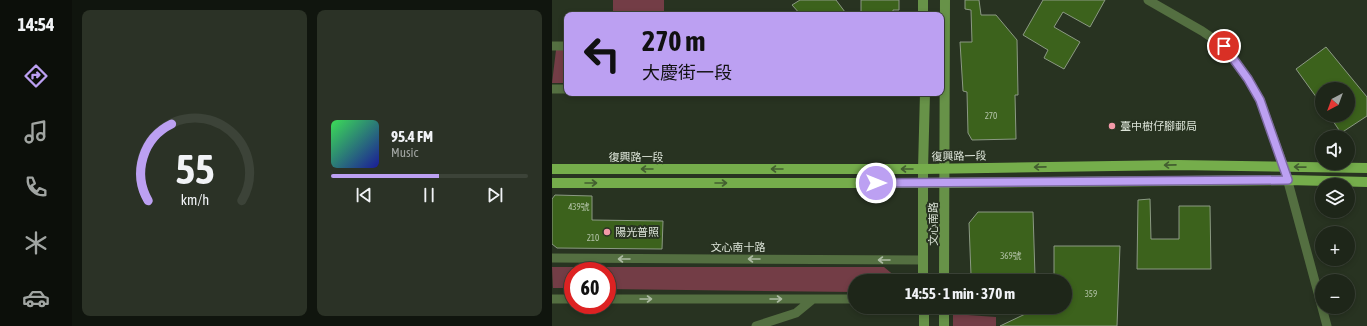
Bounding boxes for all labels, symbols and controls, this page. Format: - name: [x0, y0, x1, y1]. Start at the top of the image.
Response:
- text: 14:54: [17, 14, 55, 35]
- text: 270 m: [642, 25, 705, 57]
- icon: left: [576, 28, 628, 80]
- pin: [1207, 29, 1241, 63]
- icon: arrive: [1213, 35, 1235, 57]
- icon: directions: [22, 62, 50, 90]
- text: 大慶街一段: [642, 62, 732, 83]
- north arrow: [1315, 82, 1355, 122]
- map controls: [1315, 82, 1355, 314]
- house number: 270: [985, 111, 997, 121]
- icon: music: [22, 118, 50, 146]
- place label: 臺中樹仔腳郵局: [1120, 120, 1197, 132]
- marker: 臺中樹仔腳郵局: [1107, 121, 1117, 131]
- text: 95.4 FM: [391, 128, 433, 145]
- button: sound: [1315, 130, 1355, 170]
- text: 55: [175, 145, 214, 193]
- text: Music: [391, 145, 418, 160]
- street label: 復興路一段: [931, 150, 987, 162]
- street label: 復興路一段: [609, 151, 664, 163]
- one-way arrow: [1164, 161, 1177, 169]
- position arrow: [855, 162, 897, 204]
- one-way arrow: [1034, 163, 1047, 171]
- one-way arrow: [1294, 163, 1307, 171]
- one-way arrow: [641, 165, 654, 173]
- one-way arrow: [771, 165, 784, 173]
- one-way arrow: [901, 165, 914, 173]
- icon: phone: [22, 173, 50, 201]
- button: layers: [1315, 178, 1355, 218]
- one-way arrow: [584, 179, 597, 187]
- one-way arrow: [714, 179, 727, 187]
- icon: previous: [353, 184, 375, 206]
- icon: pause: [418, 184, 440, 206]
- icon: next: [484, 184, 506, 206]
- text: km/h: [180, 192, 209, 208]
- house number: 439號: [568, 202, 590, 212]
- street label: 文心南路: [927, 202, 939, 246]
- place label: 陽光普照: [615, 226, 659, 238]
- button: +: [1315, 226, 1355, 266]
- marker: 陽光普照: [602, 227, 612, 237]
- icon: climate: [22, 229, 50, 257]
- house number: 210: [587, 233, 599, 243]
- street label: 文心南十路: [711, 241, 766, 253]
- house number: 369號: [1000, 251, 1022, 261]
- one-way arrow: [618, 255, 631, 263]
- one-way arrow: [748, 255, 761, 263]
- one-way arrow: [878, 256, 891, 264]
- speed limit sign: 60: [564, 262, 616, 314]
- button: −: [1315, 274, 1355, 314]
- icon: car: [22, 284, 50, 312]
- text: 14:55 · 1 min · 370 m: [905, 285, 1015, 302]
- house number: 359: [1085, 289, 1097, 299]
- one-way arrow: [639, 295, 652, 303]
- one-way arrow: [769, 295, 782, 303]

